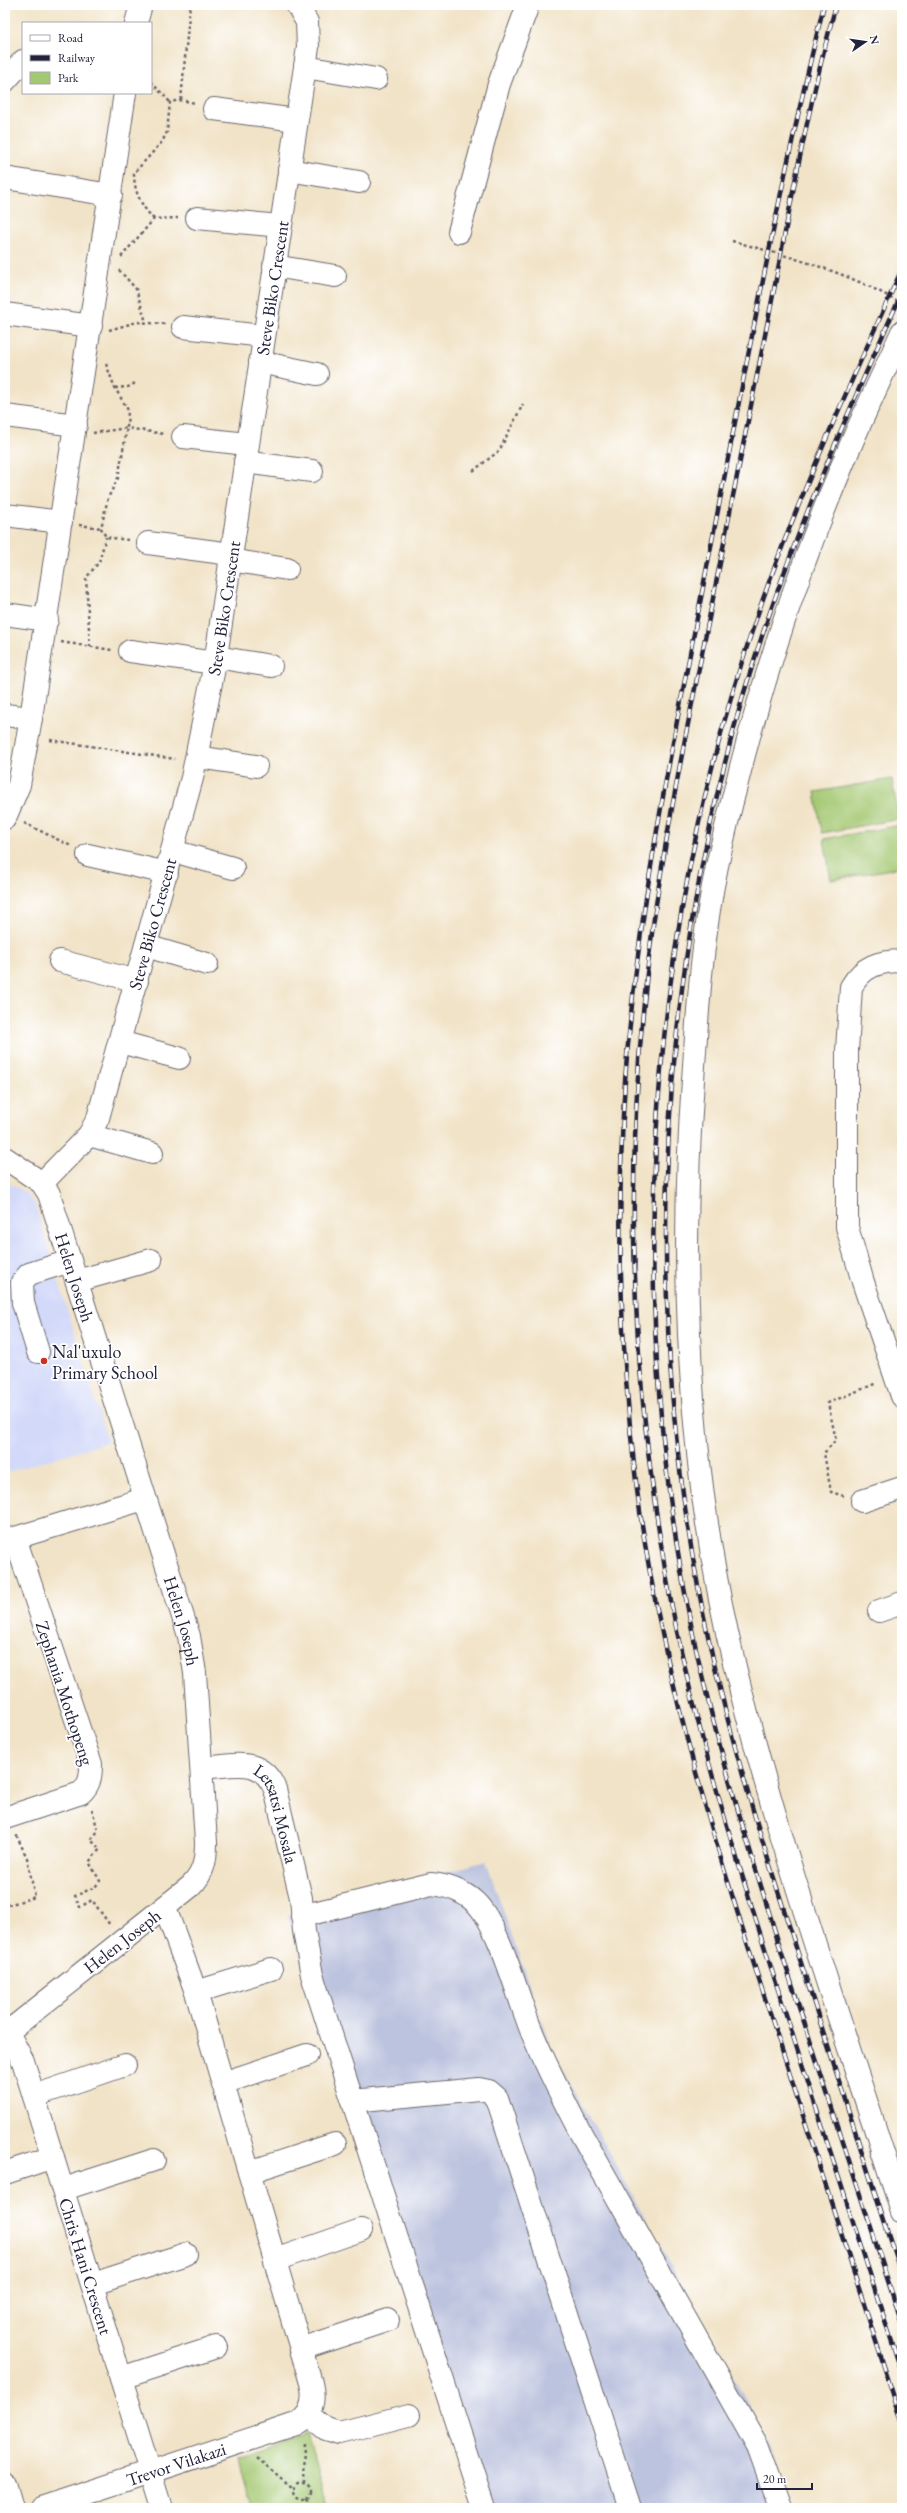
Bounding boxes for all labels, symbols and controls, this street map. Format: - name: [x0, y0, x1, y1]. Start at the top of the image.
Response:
- legend: [22, 22, 152, 94]
- north arrow: [845, 22, 885, 62]
- text: Road: [58, 30, 84, 46]
- text: N: [867, 34, 883, 46]
- text: Railway: [58, 50, 96, 66]
- text: Park: [58, 70, 79, 86]
- street label: Steve Biko Crescent: [250, 218, 293, 357]
- street label: Steve Biko Crescent: [201, 539, 245, 677]
- street label: Steve Biko Crescent: [123, 855, 181, 992]
- street label: Helen Joseph: [50, 1230, 100, 1325]
- place label: Nal'uxulo Primary School: [52, 1340, 158, 1384]
- marker: Nal'uxulo Primary School: [39, 1356, 49, 1366]
- street label: Helen Joseph: [159, 1573, 205, 1667]
- street label: Zephania Mothopeng: [31, 1618, 99, 1768]
- street label: Letsatsi Mosala: [250, 1758, 304, 1866]
- street label: Helen Joseph: [79, 1904, 165, 1978]
- street label: Chris Hani Crescent: [54, 2195, 118, 2338]
- street label: Trevor Vilakazi: [123, 2436, 229, 2491]
- scale bar: [757, 2465, 812, 2491]
- text: 20 m: [763, 2471, 787, 2487]

